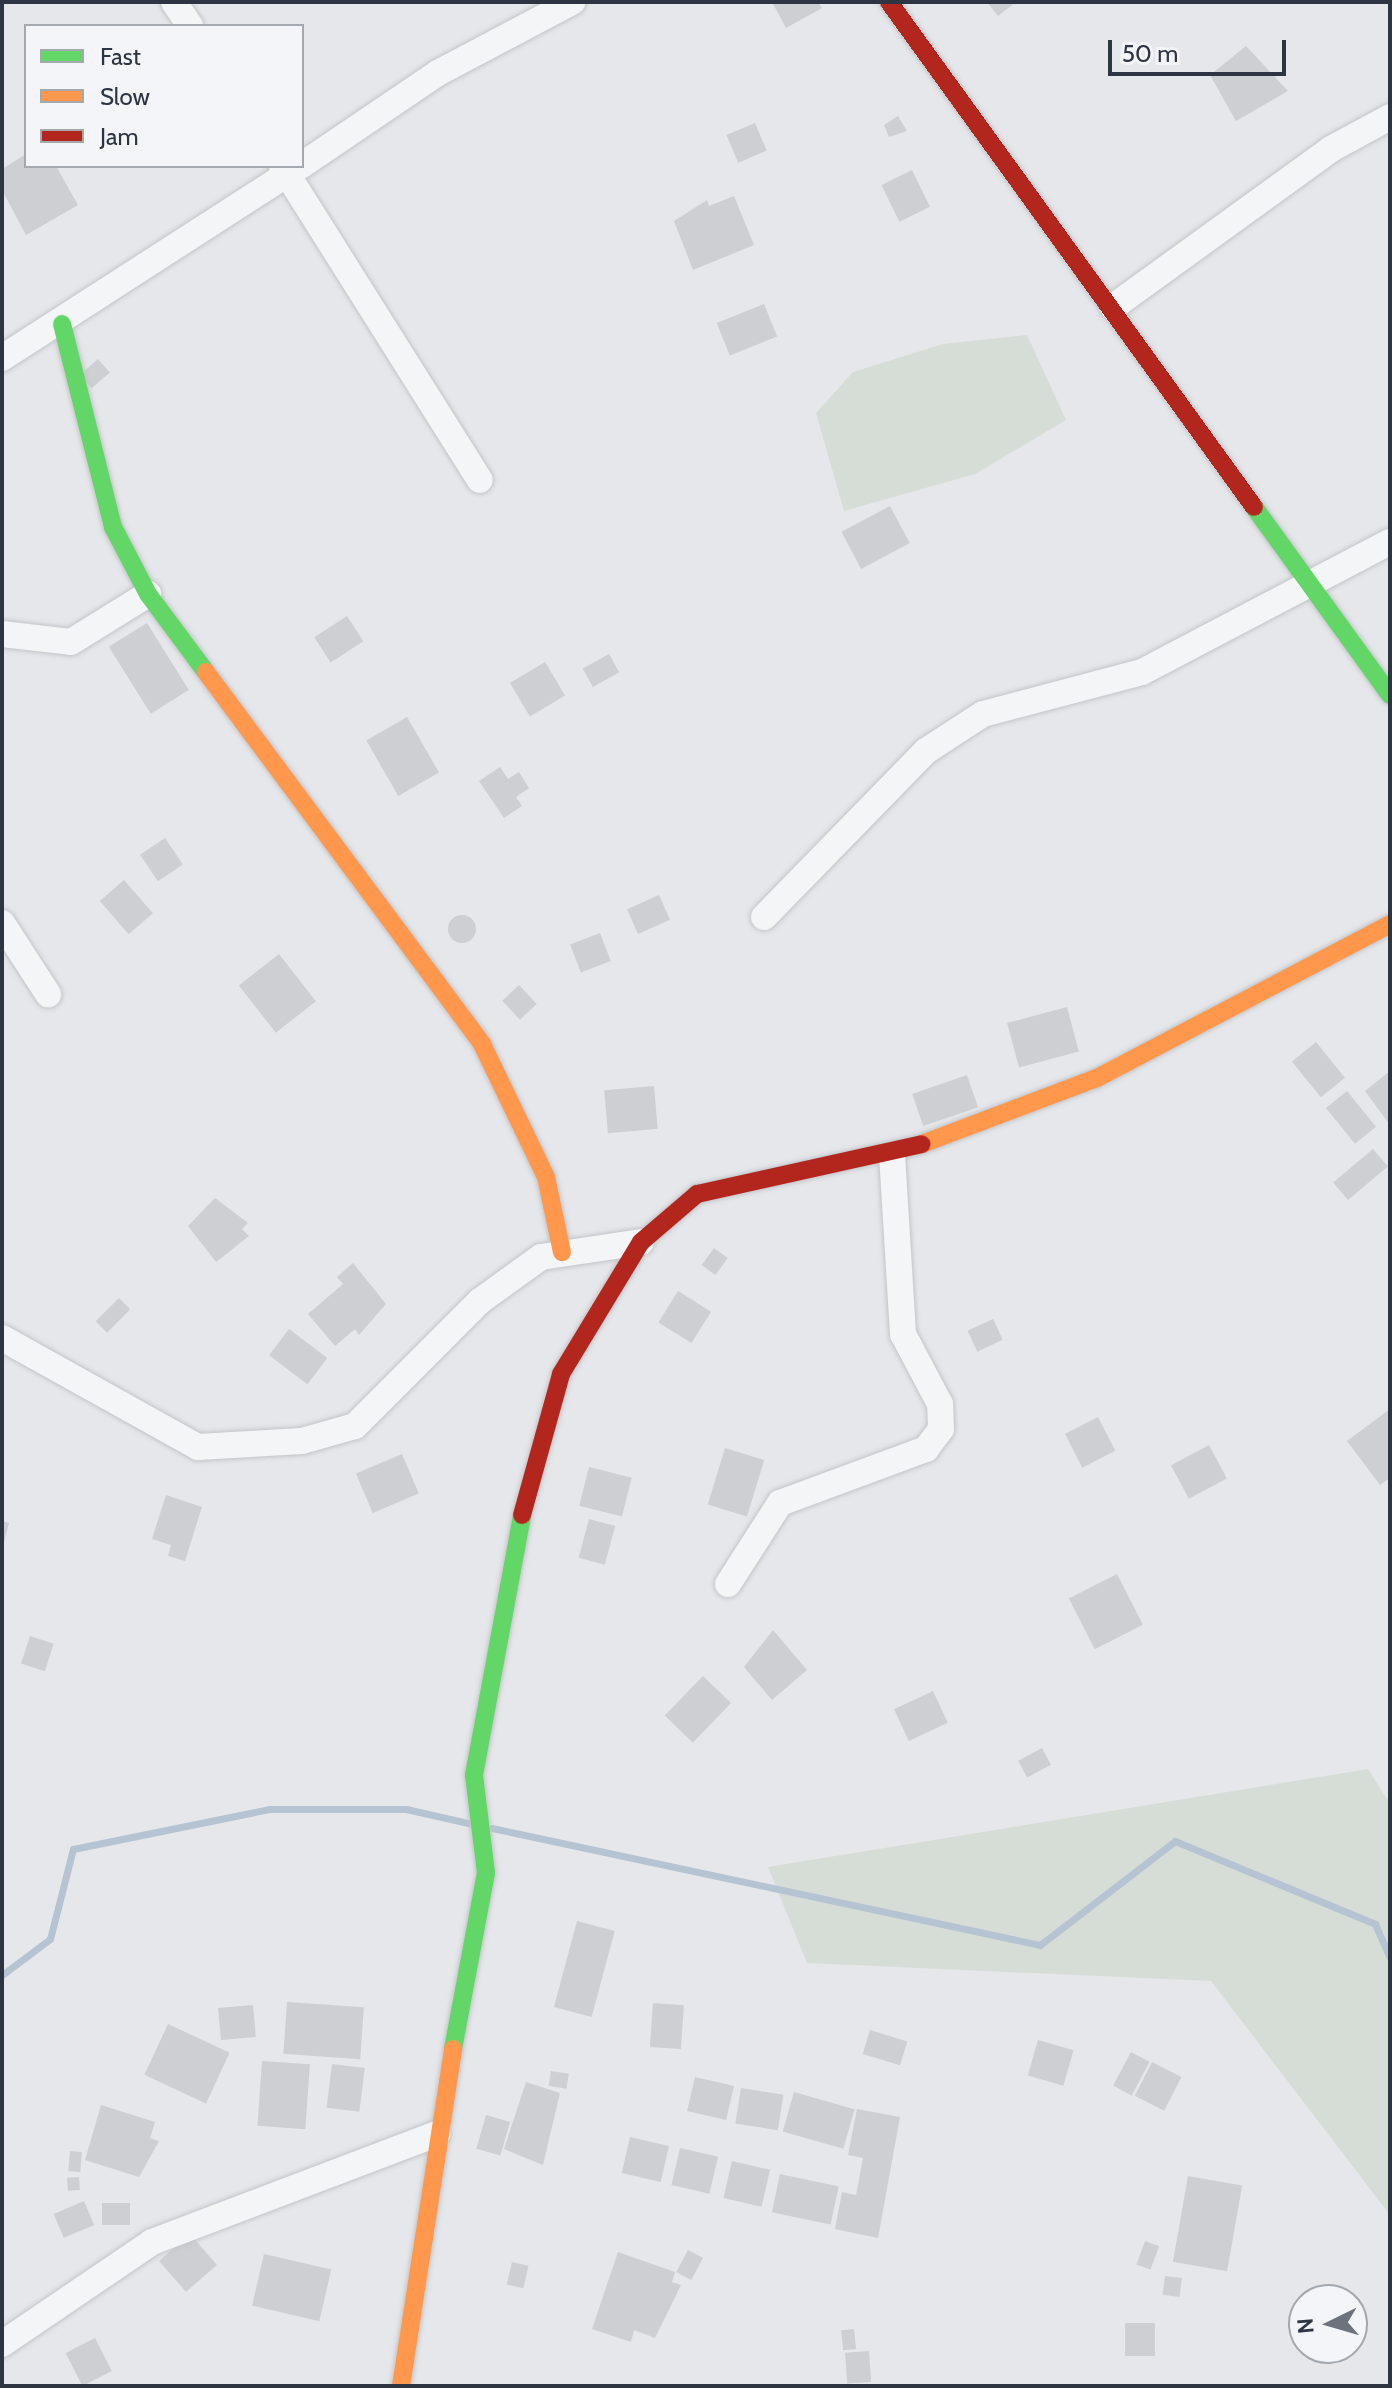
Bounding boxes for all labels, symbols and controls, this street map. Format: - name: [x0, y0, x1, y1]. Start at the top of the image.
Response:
- legend: [24, 24, 304, 168]
- scale bar: [1112, 24, 1290, 74]
- text: 50 m: [1122, 39, 1178, 68]
- text: Fast: [100, 42, 141, 71]
- text: Slow: [100, 82, 150, 111]
- text: Jam: [100, 122, 138, 151]
- north arrow: [1288, 2284, 1368, 2364]
- text: N: [1291, 2317, 1320, 2335]

